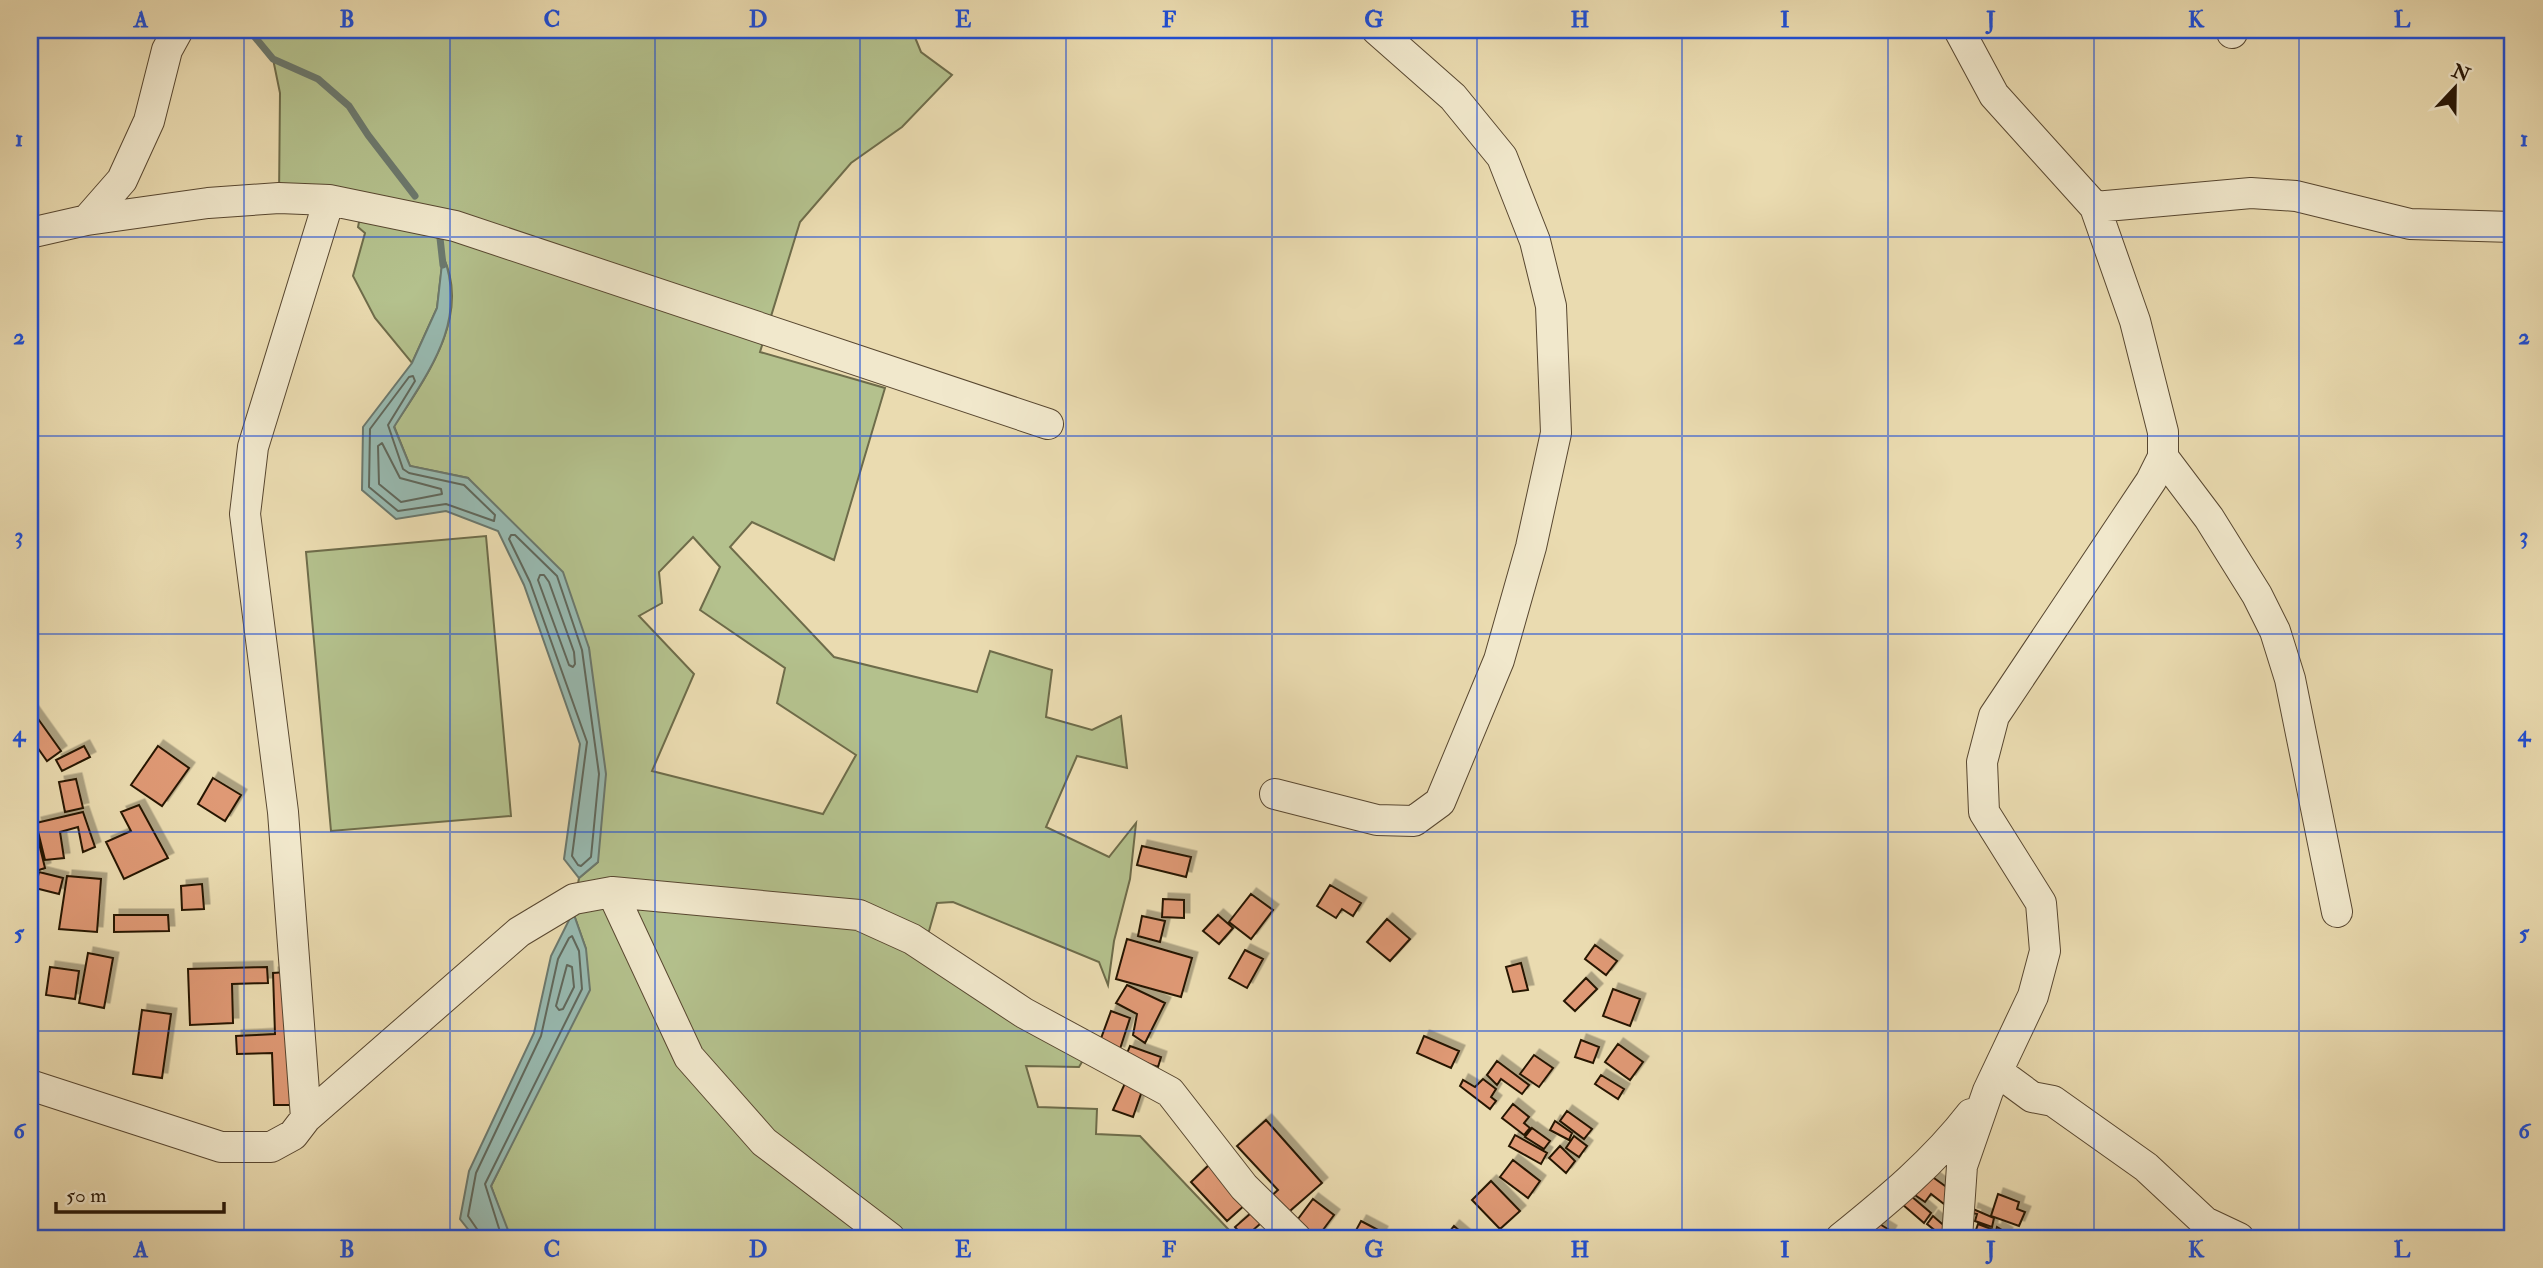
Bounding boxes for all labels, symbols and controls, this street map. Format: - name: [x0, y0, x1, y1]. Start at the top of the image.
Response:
- text: A: [133, 5, 149, 34]
- text: B: [339, 5, 355, 34]
- text: C: [544, 5, 560, 34]
- text: D: [749, 5, 767, 34]
- text: E: [955, 5, 972, 34]
- text: F: [1162, 5, 1177, 34]
- text: G: [1364, 5, 1384, 34]
- text: H: [1571, 5, 1590, 34]
- text: I: [1780, 5, 1790, 34]
- text: J: [1985, 5, 1996, 35]
- text: K: [2188, 5, 2205, 34]
- text: L: [2394, 5, 2411, 34]
- north arrow: [2420, 52, 2490, 122]
- text: N: [2448, 58, 2474, 88]
- text: 1: [15, 124, 23, 153]
- text: 1: [2520, 124, 2528, 153]
- text: 2: [13, 322, 25, 351]
- text: 2: [2518, 322, 2530, 351]
- text: 3: [15, 521, 23, 550]
- text: 3: [2520, 521, 2528, 550]
- text: 4: [12, 719, 27, 748]
- text: 4: [2517, 719, 2532, 748]
- text: 5: [14, 918, 25, 947]
- text: 5: [2519, 918, 2530, 947]
- text: 6: [13, 1116, 27, 1145]
- text: 6: [2518, 1116, 2532, 1145]
- scale bar: [56, 1170, 224, 1214]
- text: 50 m: [66, 1182, 107, 1209]
- text: A: [133, 1235, 149, 1264]
- text: B: [339, 1235, 355, 1264]
- text: C: [544, 1235, 560, 1264]
- text: D: [749, 1235, 767, 1264]
- text: E: [955, 1235, 972, 1264]
- text: F: [1162, 1235, 1177, 1264]
- text: G: [1364, 1235, 1384, 1264]
- text: H: [1571, 1235, 1590, 1264]
- text: I: [1780, 1235, 1790, 1264]
- text: J: [1985, 1235, 1996, 1265]
- text: K: [2188, 1235, 2205, 1264]
- text: L: [2394, 1235, 2411, 1264]

